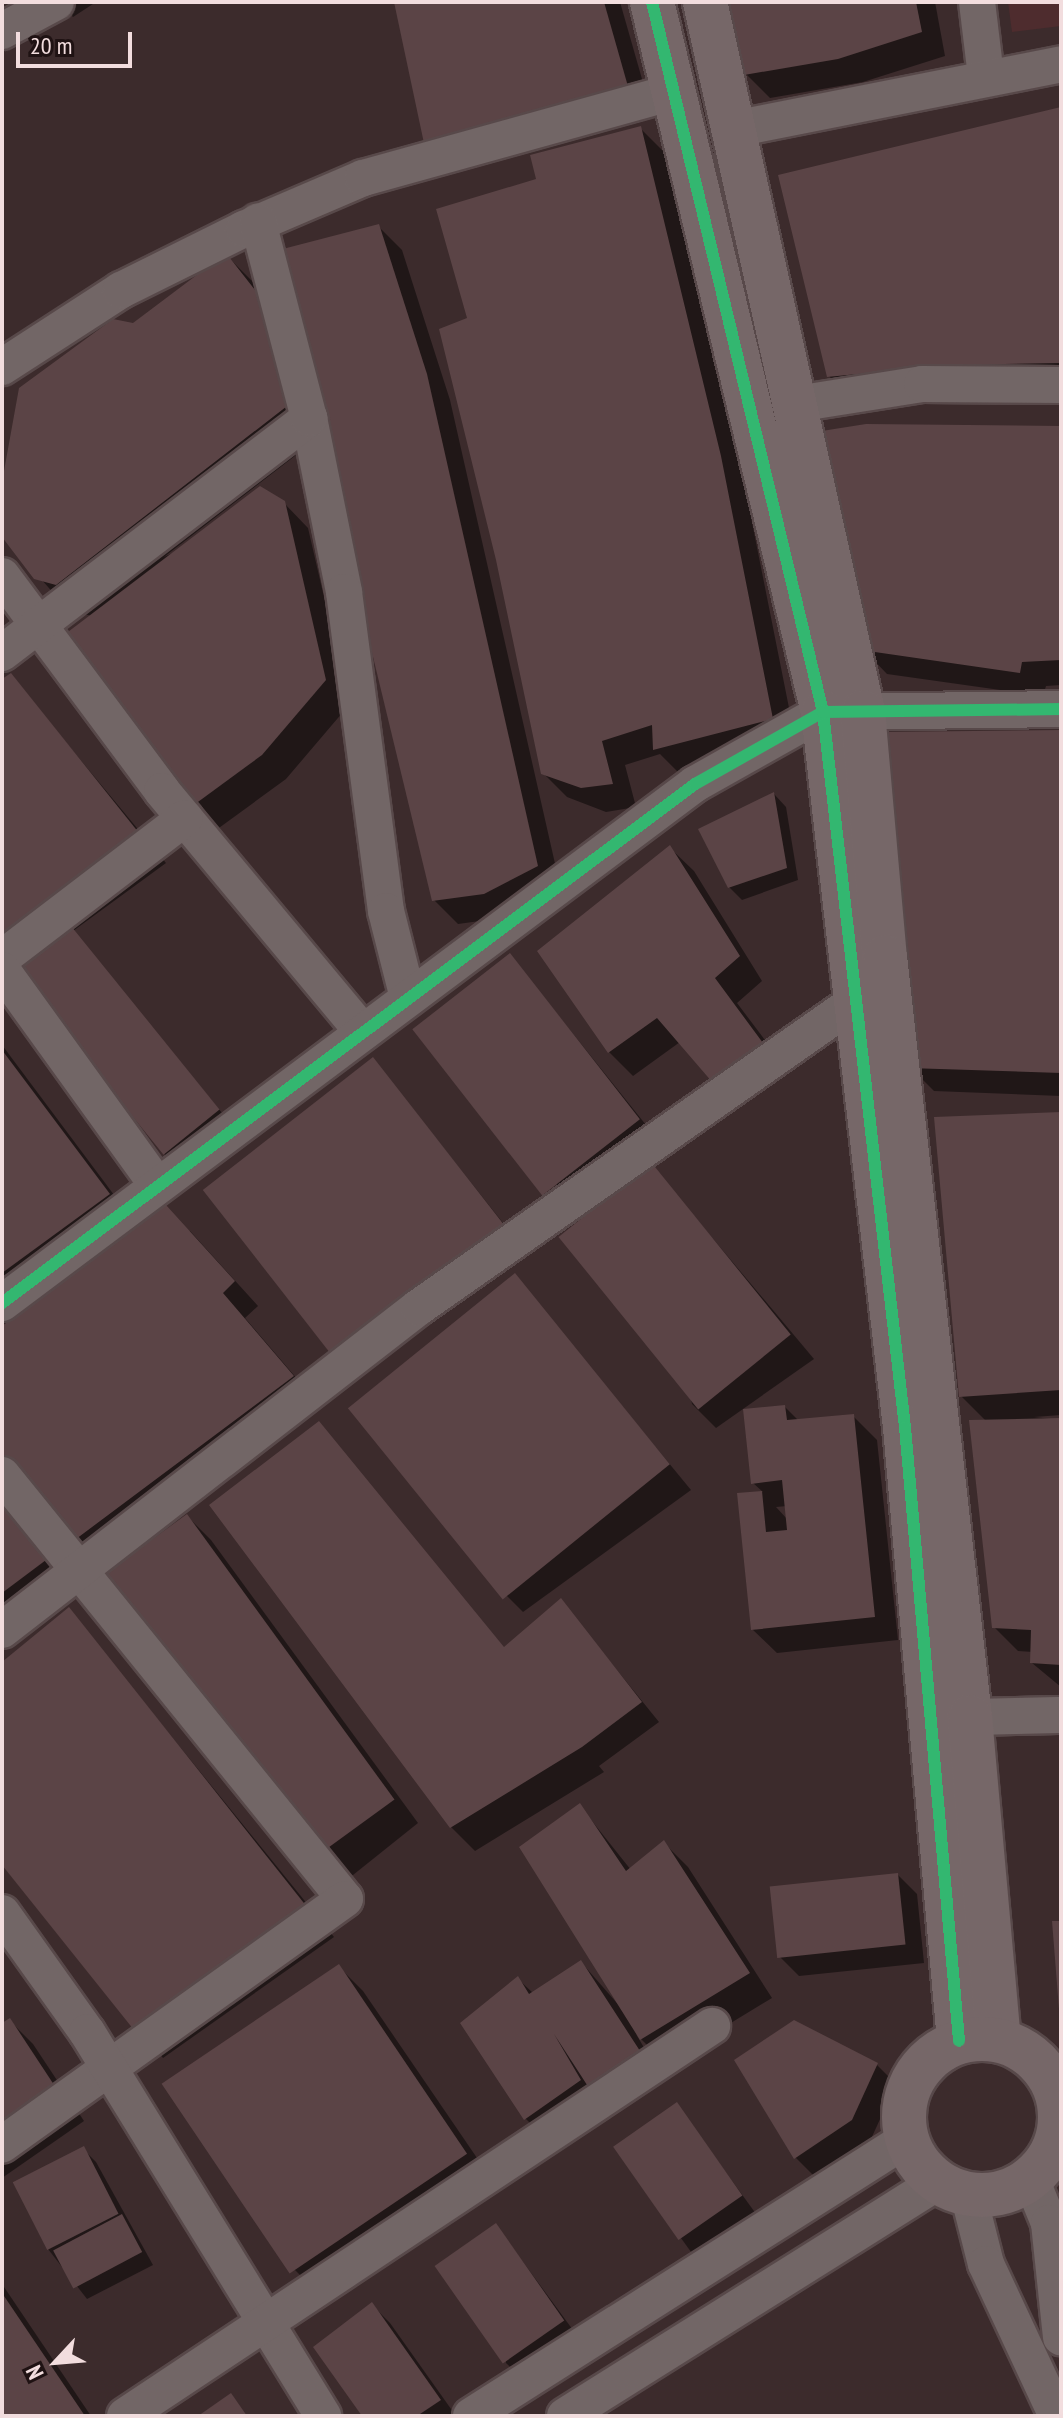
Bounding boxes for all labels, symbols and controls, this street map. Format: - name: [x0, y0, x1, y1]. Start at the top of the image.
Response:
- scale bar: [20, 16, 136, 66]
- text: 20 m: [30, 30, 72, 61]
- north arrow: [16, 2322, 96, 2402]
- text: N: [19, 2361, 50, 2384]

